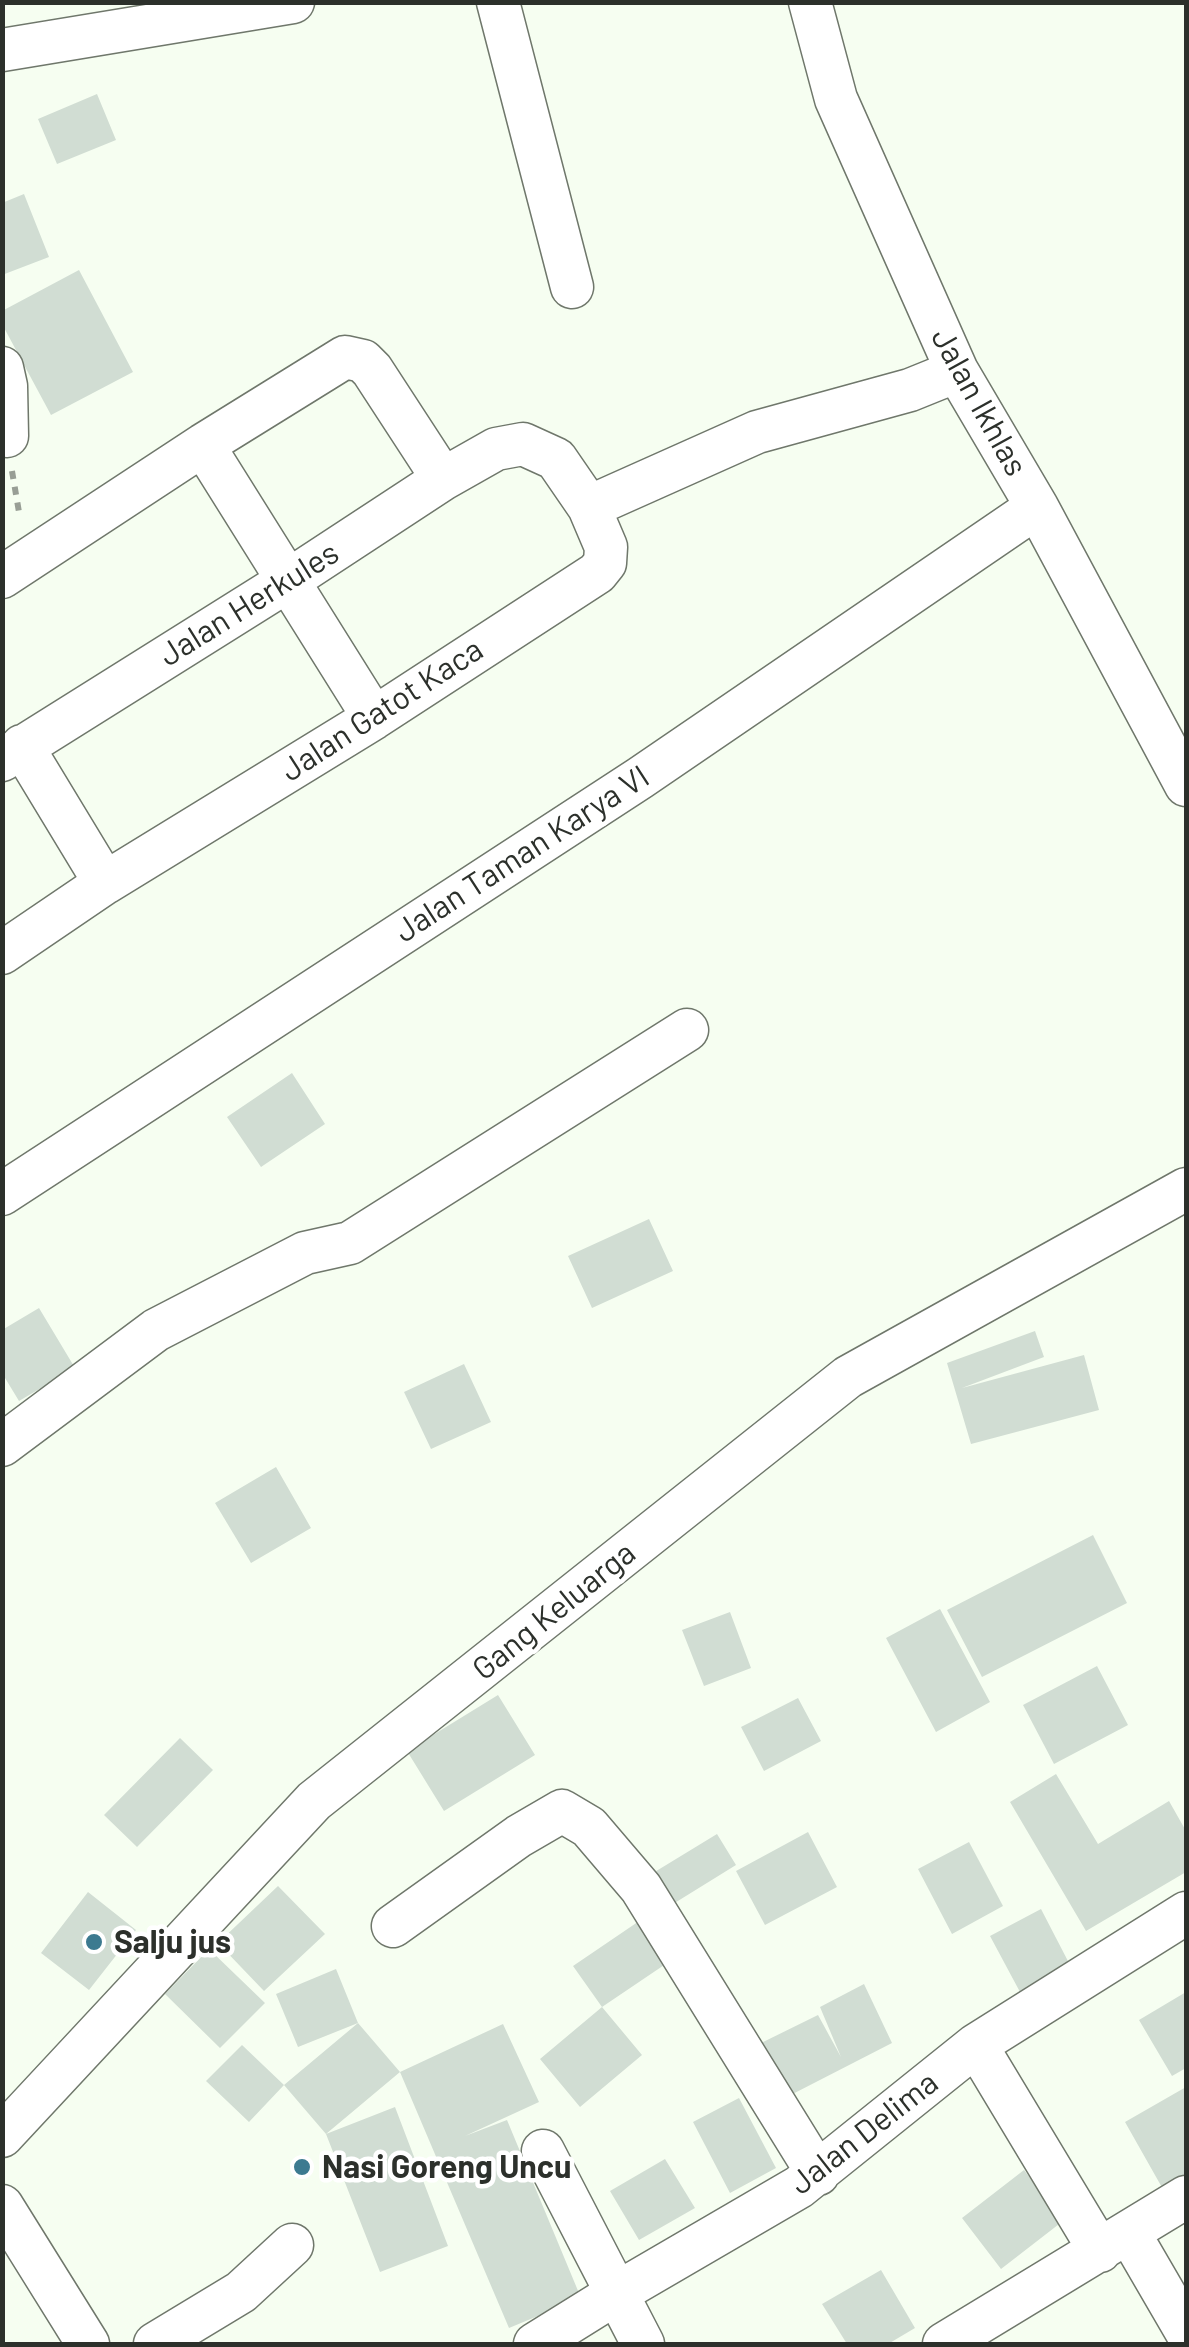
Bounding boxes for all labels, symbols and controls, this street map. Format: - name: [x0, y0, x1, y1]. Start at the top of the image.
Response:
- street label: Jalan Ikhlas: [923, 321, 1035, 483]
- street label: Jalan Herkules: [152, 534, 346, 674]
- street label: Jalan Gatot Kaca: [274, 630, 490, 790]
- street label: Jalan Taman Karya VI: [388, 757, 656, 951]
- street label: Gang Keluarga: [465, 1534, 643, 1688]
- place label: Salju jus: [114, 1923, 231, 1961]
- marker: Salju jus: [83, 1931, 105, 1953]
- street label: Jalan Delima: [782, 2063, 946, 2203]
- place label: Nasi Goreng Uncu: [322, 2148, 571, 2186]
- marker: Nasi Goreng Uncu: [291, 2156, 313, 2178]

